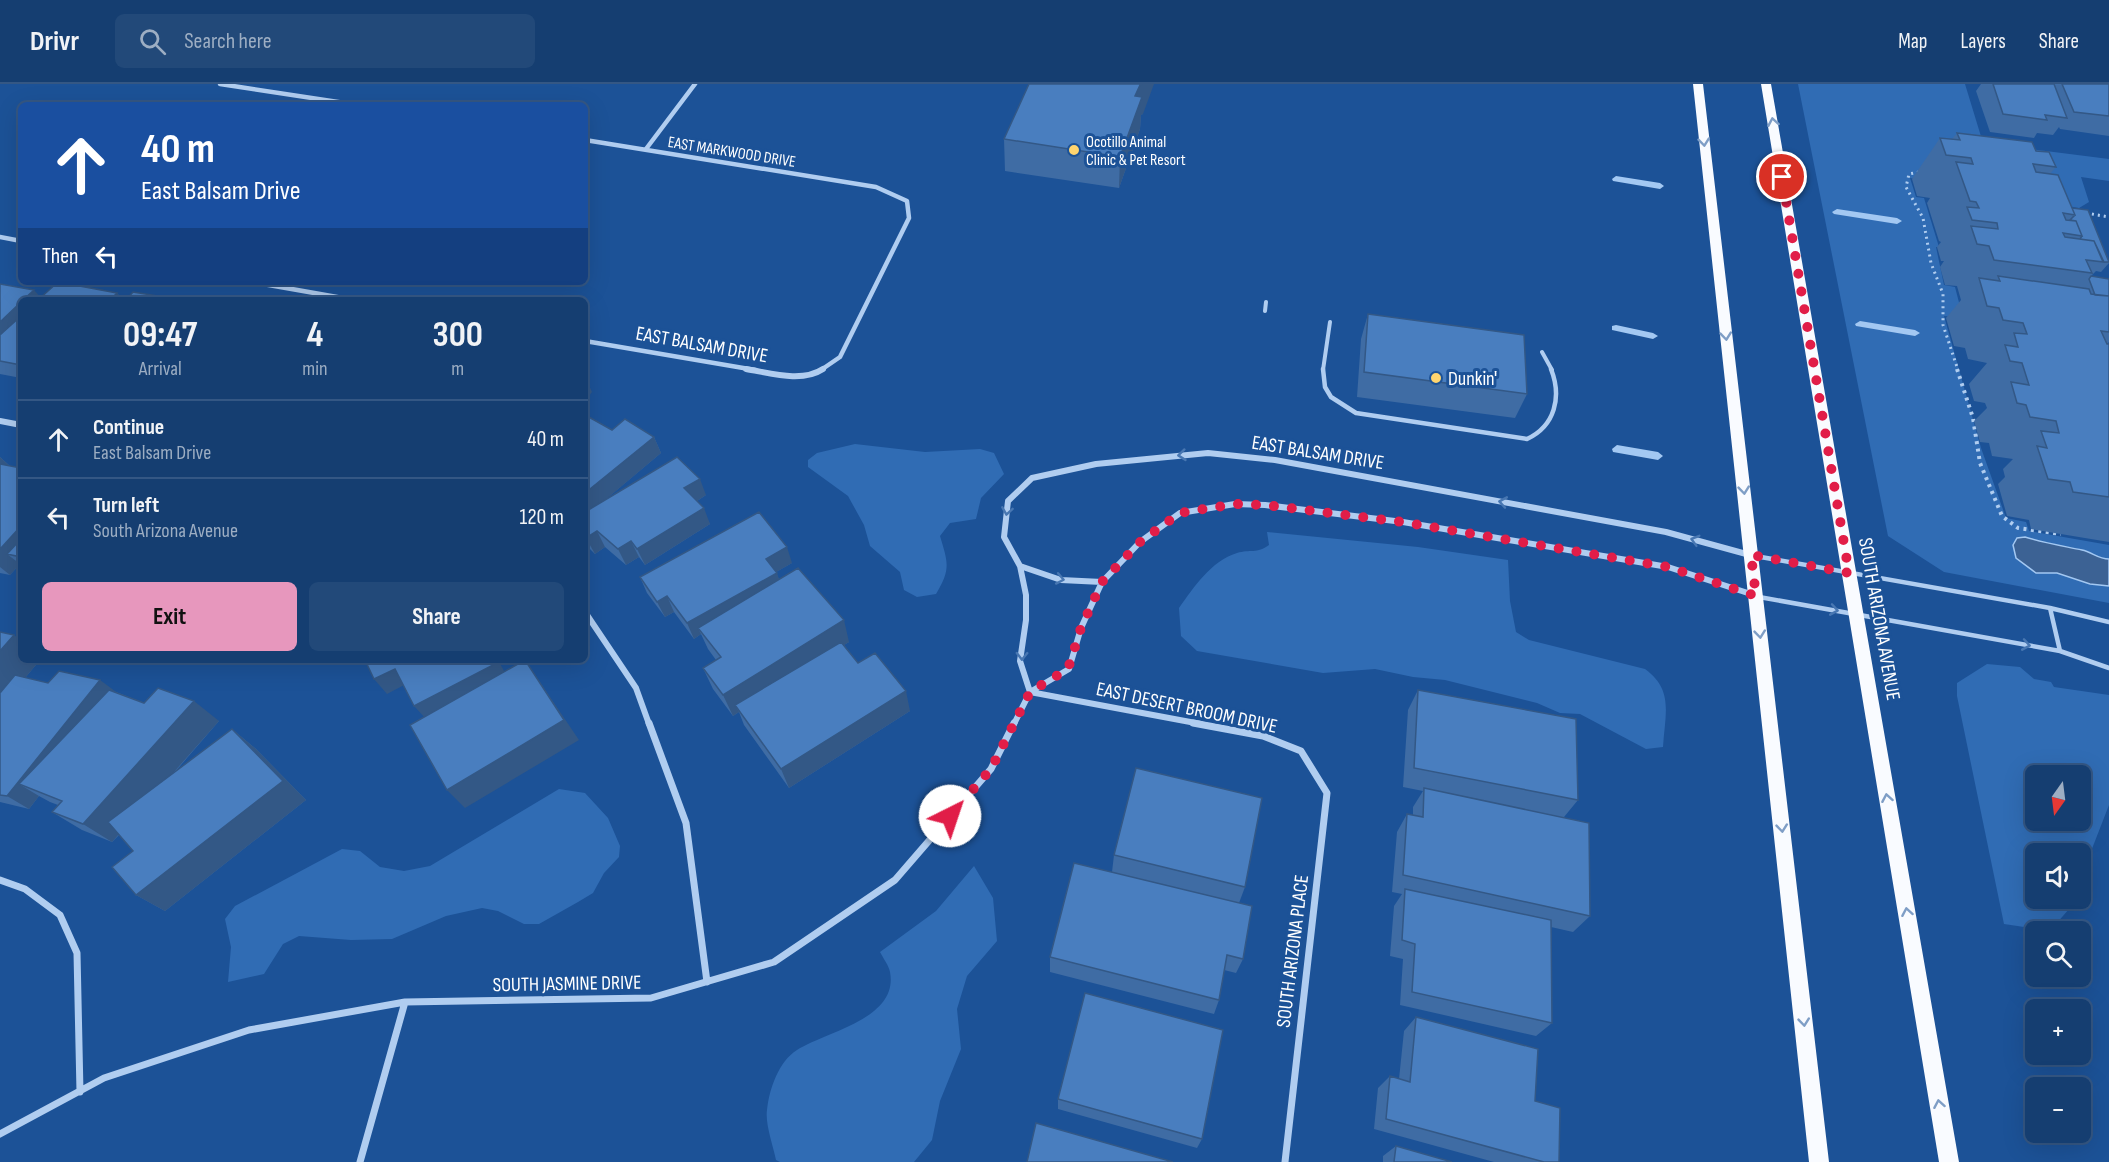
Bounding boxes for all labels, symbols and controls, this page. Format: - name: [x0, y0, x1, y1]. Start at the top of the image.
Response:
- search box: [115, 14, 535, 68]
- text: Drivr: [30, 25, 79, 58]
- icon: search: [136, 25, 169, 58]
- text: Search here: [184, 28, 272, 55]
- text: Map: [1898, 29, 1927, 54]
- text: Layers: [1960, 29, 2006, 54]
- text: Share: [2039, 29, 2079, 54]
- one-way arrow: [1767, 117, 1779, 127]
- text: 40 m: [141, 124, 215, 175]
- icon: ahead: [42, 126, 120, 204]
- street label: EAST MARKWOOD DRIVE: [667, 133, 797, 172]
- place label: Ocotillo Animal Clinic & Pet Resort: [1086, 133, 1186, 170]
- one-way arrow: [1698, 138, 1710, 147]
- marker: Ocotillo Animal Clinic & Pet Resort: [1067, 143, 1081, 157]
- pin: [1756, 151, 1807, 202]
- icon: arrive: [1765, 160, 1798, 193]
- text: East Balsam Drive: [141, 175, 301, 207]
- icon: left: [90, 240, 123, 273]
- text: Then: [42, 243, 78, 270]
- text: 09:47: [123, 314, 197, 357]
- text: 4: [307, 314, 323, 357]
- text: 300: [433, 314, 483, 357]
- street label: EAST BALSAM DRIVE: [634, 322, 770, 368]
- one-way arrow: [1719, 331, 1732, 340]
- text: Arrival: [139, 357, 182, 381]
- text: min: [302, 357, 327, 381]
- text: m: [451, 357, 464, 381]
- place label: Dunkin': [1448, 367, 1497, 391]
- marker: Dunkin': [1429, 371, 1443, 385]
- text: Continue: [93, 414, 164, 441]
- icon: ahead: [42, 423, 75, 456]
- text: 40 m: [527, 426, 564, 453]
- street label: EAST BALSAM DRIVE: [1250, 431, 1386, 475]
- text: East Balsam Drive: [93, 441, 211, 465]
- one-way arrow: [1177, 449, 1186, 461]
- one-way arrow: [1737, 485, 1750, 494]
- text: Turn left: [93, 492, 159, 519]
- one-way arrow: [1499, 496, 1509, 509]
- icon: left: [42, 501, 75, 534]
- text: 120 m: [520, 504, 564, 531]
- one-way arrow: [1002, 506, 1014, 516]
- text: South Arizona Avenue: [93, 519, 238, 543]
- one-way arrow: [1690, 534, 1700, 547]
- street label: SOUTH ARIZONA AVENUE: [1853, 536, 1905, 702]
- one-way arrow: [1055, 572, 1065, 585]
- button: Exit: [42, 582, 297, 651]
- button: Share: [309, 582, 564, 651]
- one-way arrow: [1829, 604, 1839, 616]
- one-way arrow: [1753, 630, 1766, 639]
- one-way arrow: [2021, 638, 2031, 651]
- one-way arrow: [1016, 652, 1028, 661]
- street label: EAST DESERT BROOM DRIVE: [1094, 677, 1280, 739]
- north arrow: [2025, 765, 2091, 831]
- map controls: [2025, 765, 2091, 1143]
- position arrow: [918, 784, 982, 848]
- one-way arrow: [1882, 794, 1894, 803]
- one-way arrow: [1775, 823, 1788, 833]
- button: sound: [2025, 843, 2091, 909]
- street label: SOUTH ARIZONA PLACE: [1272, 873, 1314, 1029]
- one-way arrow: [1901, 907, 1913, 917]
- button: search: [2025, 921, 2091, 987]
- street label: SOUTH JASMINE DRIVE: [492, 971, 642, 997]
- button: +: [2025, 999, 2091, 1065]
- one-way arrow: [1797, 1017, 1809, 1026]
- button: −: [2025, 1077, 2091, 1143]
- one-way arrow: [1933, 1100, 1946, 1110]

